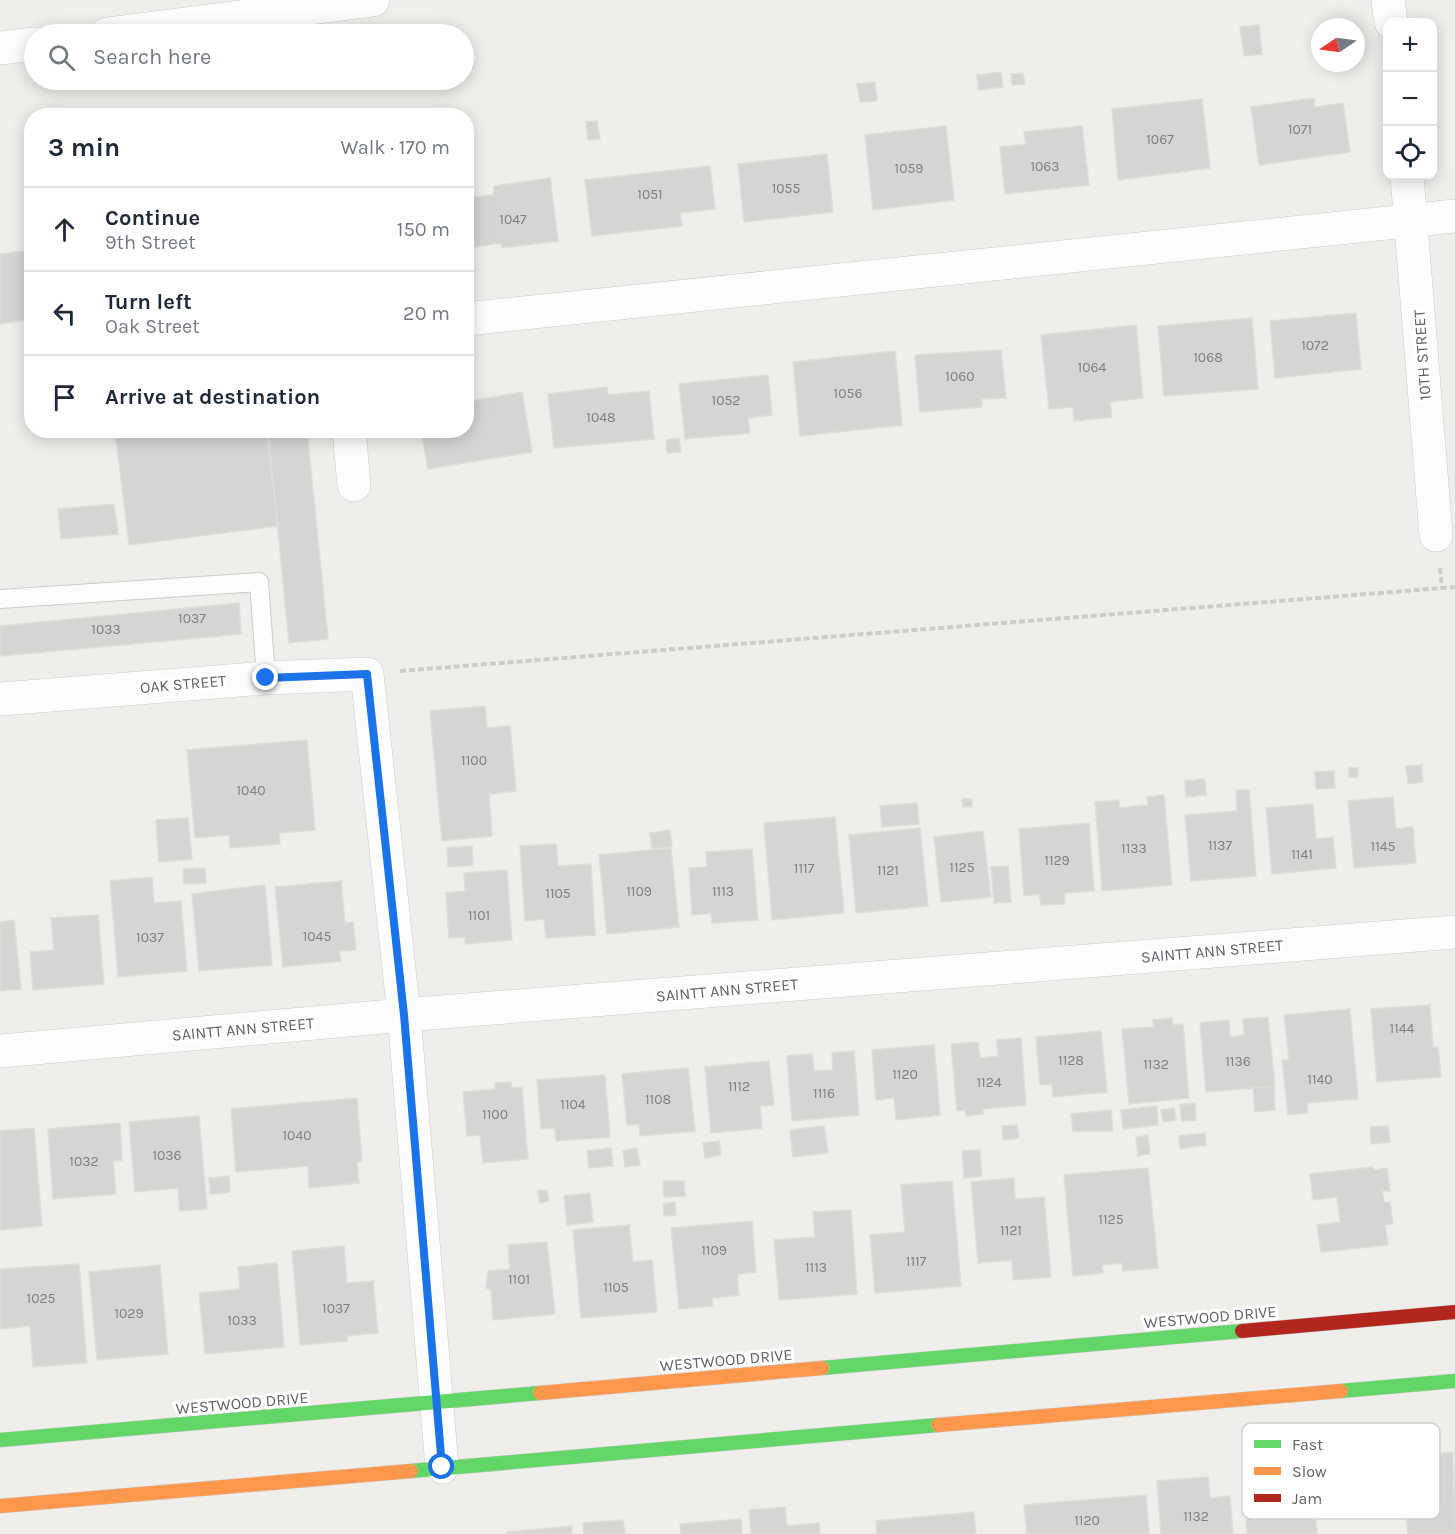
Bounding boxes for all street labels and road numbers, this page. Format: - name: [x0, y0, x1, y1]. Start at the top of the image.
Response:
- street label: 10TH STREET: [1409, 309, 1435, 401]
- street label: OAK STREET: [139, 671, 227, 697]
- street label: SAINTT ANN STREET: [1140, 935, 1284, 967]
- street label: SAINTT ANN STREET: [655, 974, 799, 1006]
- street label: SAINTT ANN STREET: [171, 1013, 315, 1045]
- street label: WESTWOOD DRIVE: [1143, 1302, 1277, 1332]
- street label: WESTWOOD DRIVE: [659, 1345, 793, 1375]
- street label: WESTWOOD DRIVE: [175, 1388, 309, 1418]

